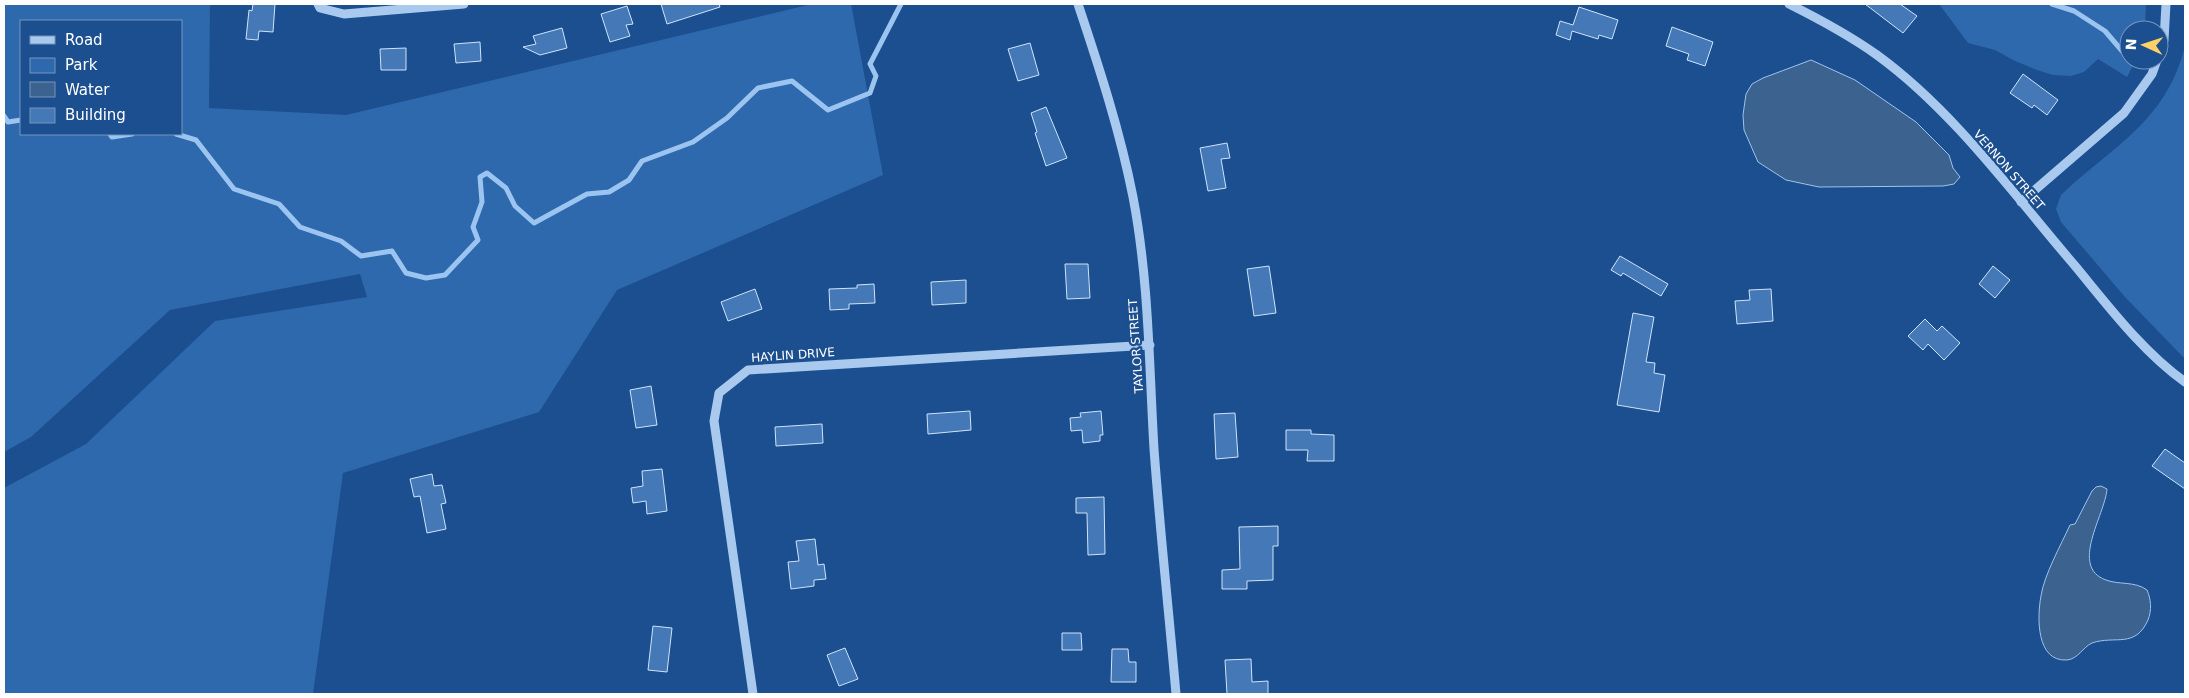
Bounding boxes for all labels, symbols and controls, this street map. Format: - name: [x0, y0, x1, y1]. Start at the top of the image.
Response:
- legend: [20, 20, 182, 135]
- north arrow: [2119, 20, 2169, 70]
- text: Road: [65, 31, 103, 49]
- text: N: [2123, 38, 2139, 51]
- text: Park: [65, 56, 98, 74]
- text: Water: [65, 81, 110, 99]
- text: Building: [65, 106, 126, 124]
- street label: VERNON STREET: [1971, 127, 2048, 213]
- street label: TAYLOR STREET: [1126, 298, 1146, 395]
- street label: HAYLIN DRIVE: [751, 345, 835, 365]

